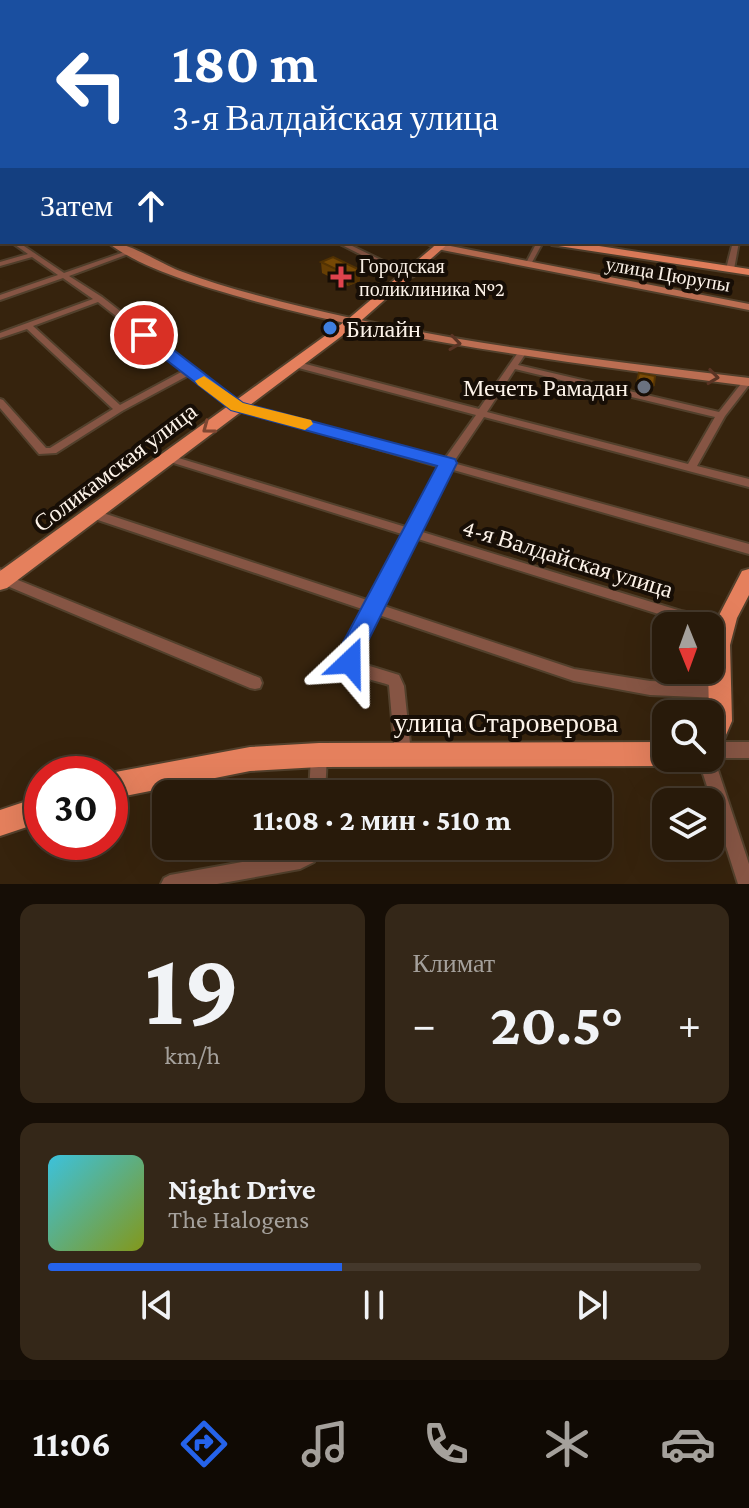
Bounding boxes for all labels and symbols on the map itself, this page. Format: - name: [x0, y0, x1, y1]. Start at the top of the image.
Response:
- street label: улица Цюрупы: [604, 252, 732, 297]
- place label: Городская поликлиника №2: [359, 255, 504, 300]
- marker: Городская поликлиника №2: [330, 266, 352, 288]
- pin: [110, 301, 178, 369]
- place label: Билайн: [346, 315, 421, 342]
- marker: Билайн: [321, 319, 339, 337]
- one-way arrow: [448, 334, 462, 351]
- one-way arrow: [707, 369, 720, 386]
- place label: Мечеть Рамадан: [463, 374, 628, 401]
- marker: Мечеть Рамадан: [635, 378, 653, 396]
- street label: Соликамская улица: [28, 397, 202, 537]
- one-way arrow: [202, 418, 217, 433]
- street label: 4-я Валдайская улица: [460, 513, 677, 603]
- north arrow: [652, 612, 724, 684]
- position arrow: [308, 620, 392, 704]
- street label: улица Староверова: [394, 707, 619, 738]
- speed limit sign: 30: [24, 756, 128, 860]

